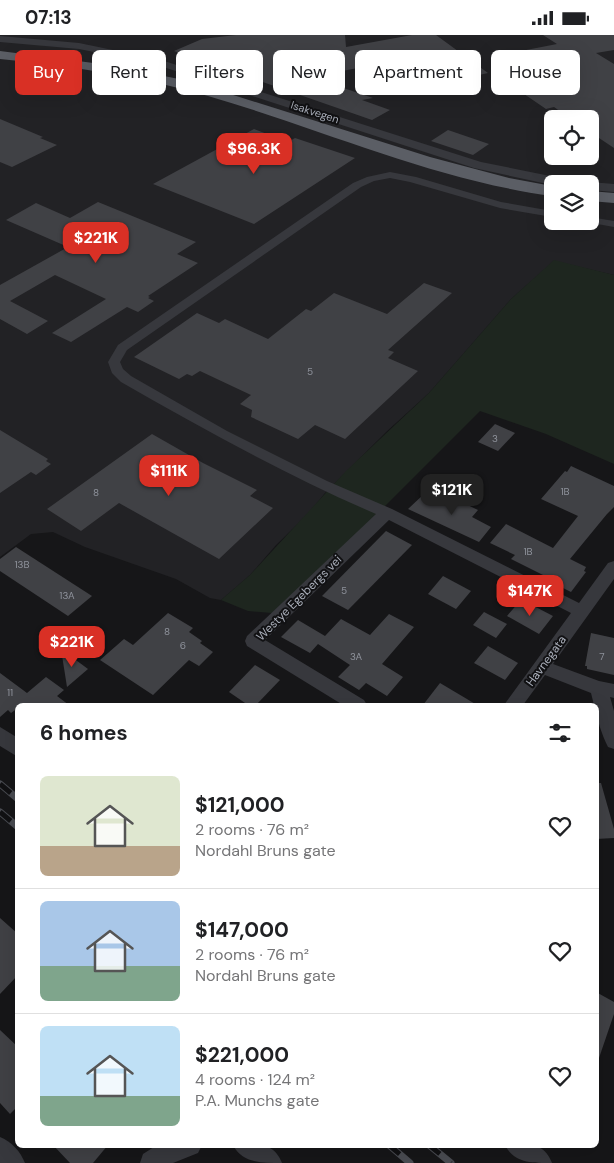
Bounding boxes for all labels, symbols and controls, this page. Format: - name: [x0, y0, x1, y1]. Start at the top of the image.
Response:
- text: 07:13: [25, 5, 72, 30]
- chip: Buy: [15, 50, 82, 95]
- chip: Rent: [92, 50, 166, 95]
- chip: Filters: [176, 50, 263, 95]
- chip: New: [273, 50, 345, 95]
- chip: Apartment: [355, 50, 481, 95]
- chip: House: [491, 50, 580, 95]
- street label: Isakvegen: [289, 98, 341, 126]
- map controls: [544, 110, 599, 230]
- button: locate: [544, 110, 599, 165]
- pin: $96.3K: [213, 133, 295, 175]
- text: $96.3K: [227, 138, 281, 159]
- button: layers: [544, 175, 599, 230]
- pin: $221K: [61, 221, 131, 264]
- text: $221K: [74, 227, 118, 248]
- house number: 5: [307, 365, 313, 378]
- house number: 3: [492, 432, 498, 445]
- pin: $111K: [134, 455, 204, 497]
- text: $111K: [150, 460, 188, 481]
- pin: $121K: [417, 473, 487, 516]
- text: $121K: [432, 479, 473, 500]
- house number: 1B: [560, 485, 570, 498]
- house number: 8: [93, 486, 99, 499]
- house number: 1B: [523, 545, 533, 558]
- street label: Westye Egebergs vei: [253, 552, 345, 644]
- house number: 13B: [14, 558, 30, 571]
- pin: $147K: [495, 575, 565, 617]
- text: $147K: [508, 580, 552, 601]
- house number: 5: [341, 584, 347, 597]
- house number: 13A: [59, 589, 75, 602]
- pin: $221K: [37, 625, 107, 668]
- house number: 8: [164, 625, 170, 638]
- text: $221K: [50, 631, 94, 652]
- street label: Havnegata: [522, 633, 570, 689]
- house number: 6: [180, 639, 186, 652]
- house number: 3A: [350, 650, 362, 663]
- house number: 7: [599, 650, 605, 663]
- house number: 11: [7, 686, 13, 699]
- text: 6 homes: [40, 719, 128, 747]
- icon: filters: [546, 719, 574, 747]
- text: $121,000: [195, 791, 285, 819]
- icon: home: [80, 796, 140, 856]
- icon: heart: [546, 812, 574, 840]
- text: 2 rooms · 76 m²: [195, 819, 309, 840]
- text: Nordahl Bruns gate: [195, 840, 336, 861]
- text: $147,000: [195, 916, 289, 944]
- icon: home: [80, 921, 140, 981]
- icon: heart: [546, 937, 574, 965]
- text: 2 rooms · 76 m²: [195, 944, 309, 965]
- text: Nordahl Bruns gate: [195, 965, 336, 986]
- text: $221,000: [195, 1041, 289, 1069]
- icon: home: [80, 1046, 140, 1106]
- icon: heart: [546, 1062, 574, 1090]
- text: 4 rooms · 124 m²: [195, 1069, 315, 1090]
- text: P.A. Munchs gate: [195, 1090, 319, 1111]

